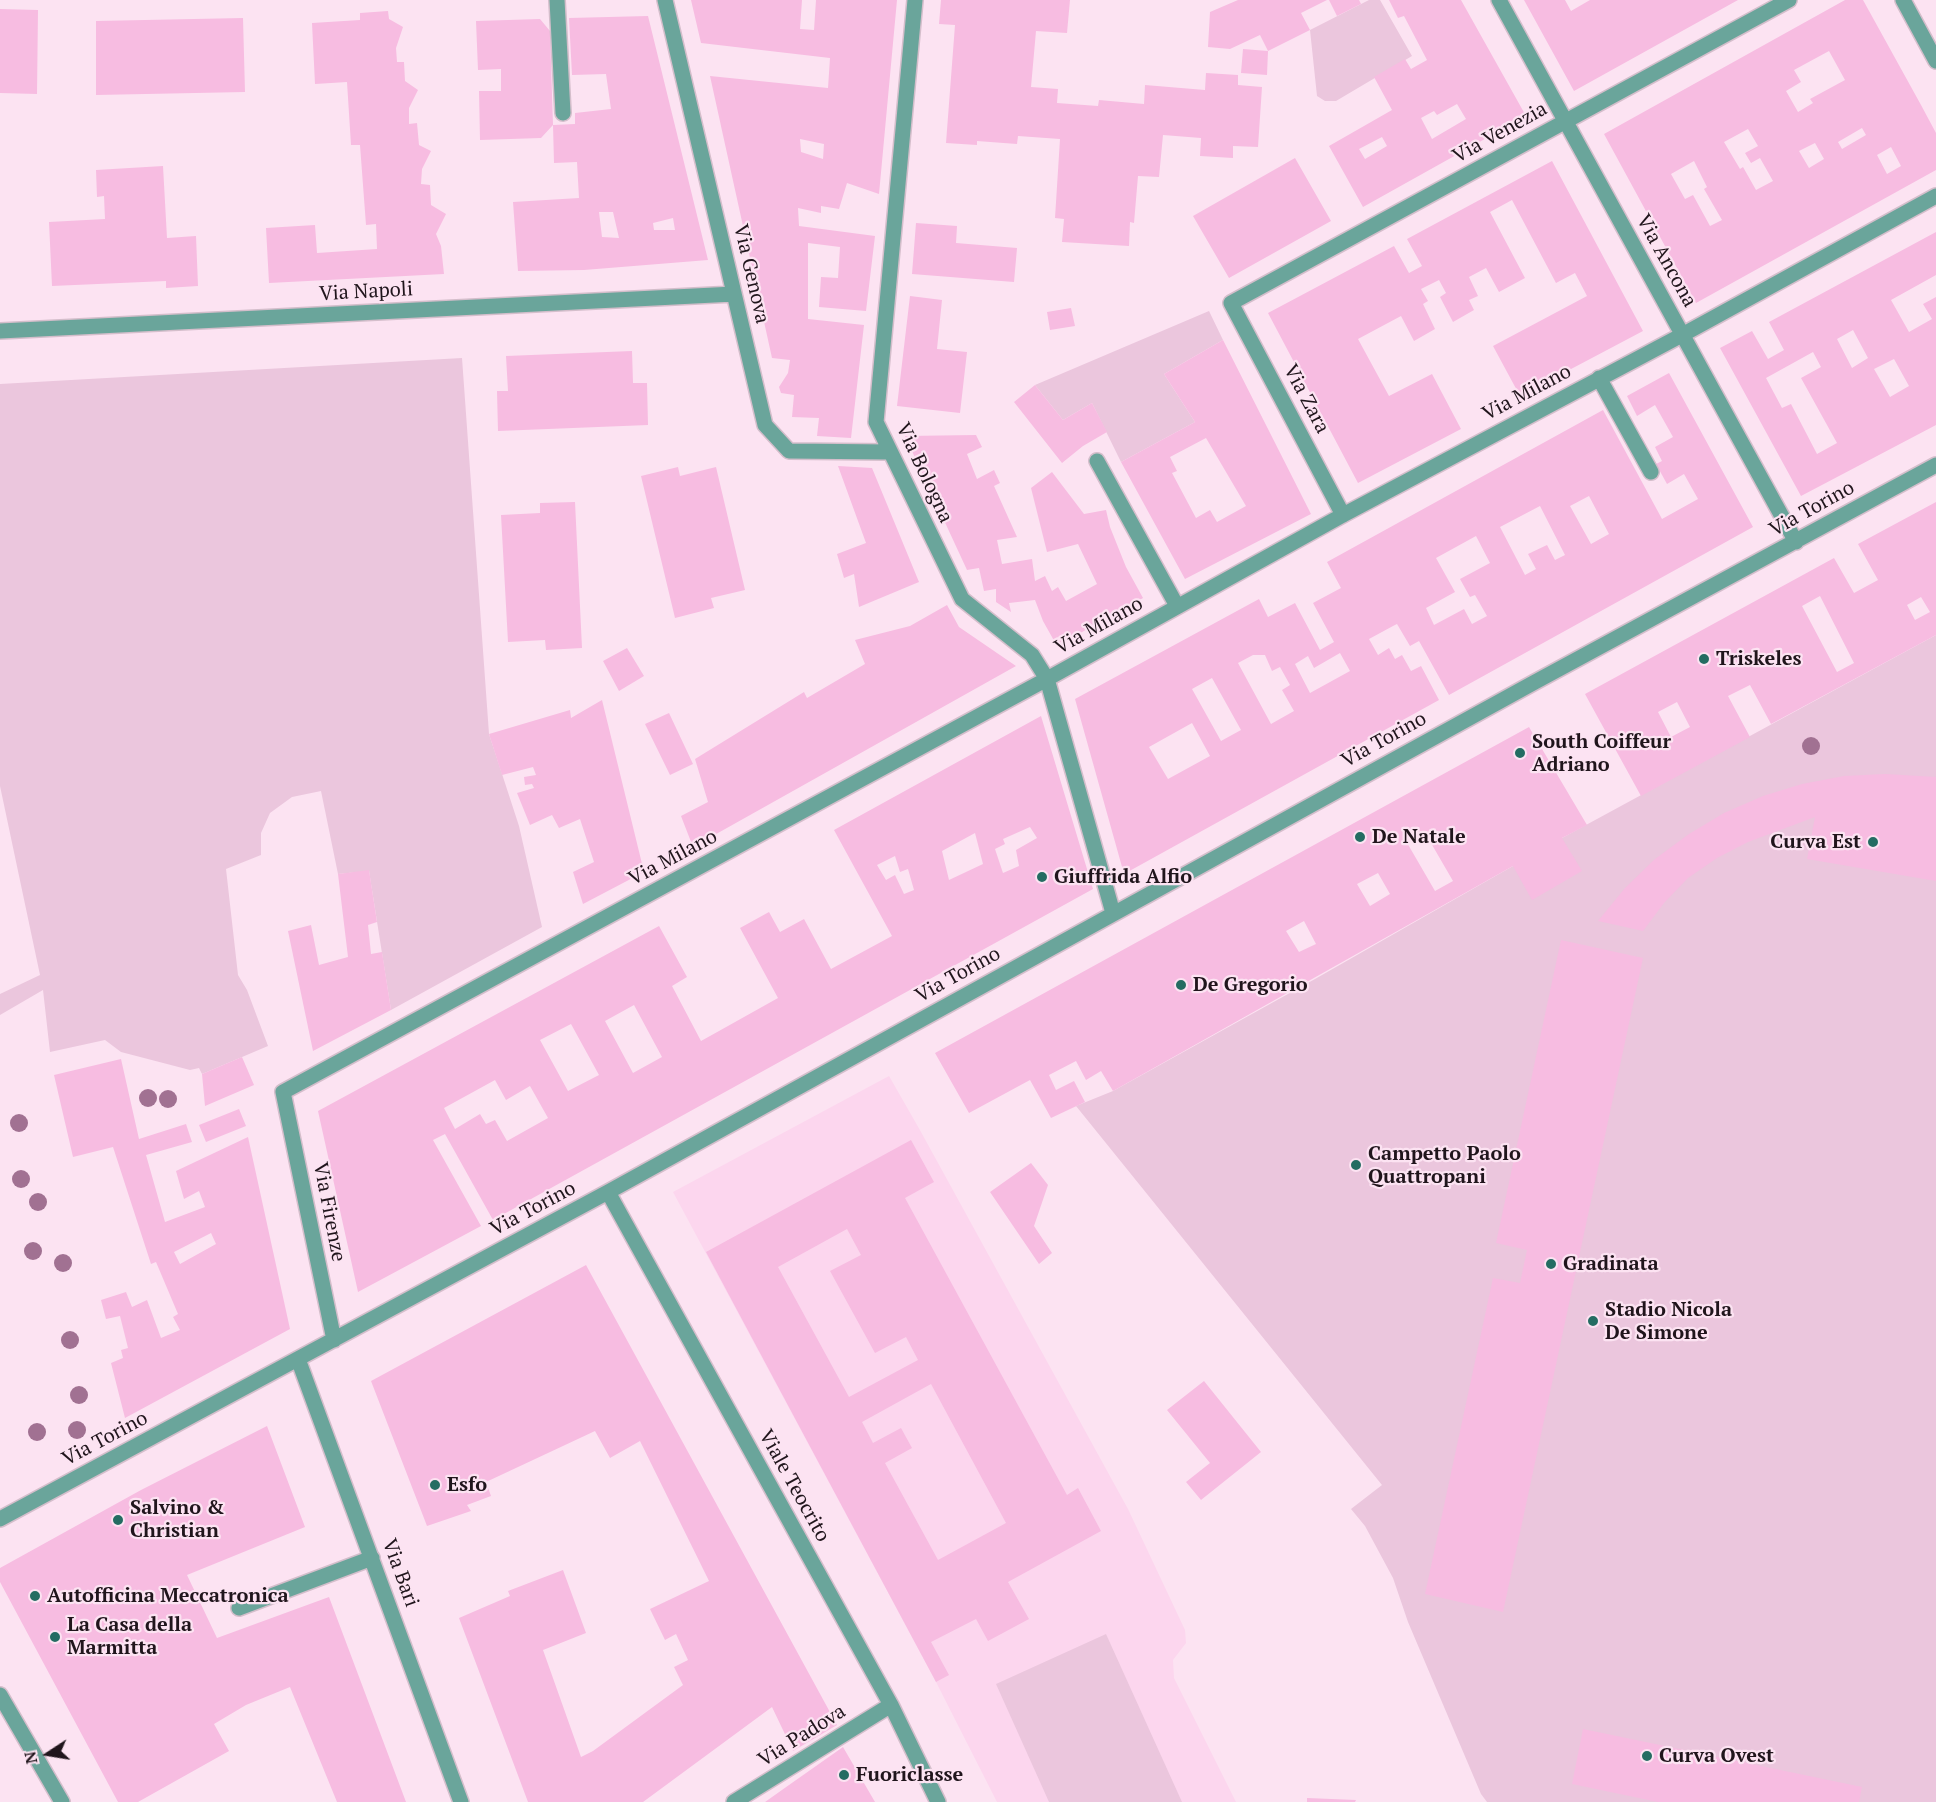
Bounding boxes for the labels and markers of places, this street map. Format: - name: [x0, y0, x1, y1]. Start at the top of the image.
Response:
- place label: Triskeles: [1716, 647, 1802, 671]
- marker: Triskeles: [1697, 652, 1711, 666]
- place label: South Coiffeur Adriano: [1532, 730, 1671, 777]
- marker: South Coiffeur Adriano: [1513, 746, 1527, 760]
- place label: De Natale: [1372, 825, 1466, 849]
- marker: De Natale: [1353, 830, 1367, 844]
- place label: Curva Est: [1770, 830, 1861, 854]
- marker: Curva Est: [1866, 835, 1880, 849]
- place label: Giuffrida Alfio: [1054, 865, 1192, 889]
- marker: Giuffrida Alfio: [1035, 870, 1049, 884]
- place label: De Gregorio: [1193, 973, 1308, 997]
- marker: De Gregorio: [1174, 978, 1188, 992]
- place label: Campetto Paolo Quattropani: [1368, 1142, 1521, 1189]
- marker: Campetto Paolo Quattropani: [1349, 1158, 1363, 1172]
- place label: Gradinata: [1563, 1252, 1659, 1276]
- marker: Gradinata: [1544, 1257, 1558, 1271]
- place label: Stadio Nicola De Simone: [1605, 1298, 1732, 1345]
- marker: Stadio Nicola De Simone: [1586, 1314, 1600, 1328]
- place label: Esfo: [447, 1473, 487, 1497]
- marker: Esfo: [428, 1478, 442, 1492]
- place label: Salvino & Christian: [130, 1496, 224, 1543]
- marker: Salvino & Christian: [111, 1513, 125, 1527]
- place label: Autofficina Meccatronica: [47, 1584, 289, 1608]
- marker: Autofficina Meccatronica: [28, 1589, 42, 1603]
- place label: La Casa della Marmitta: [67, 1613, 192, 1660]
- marker: La Casa della Marmitta: [48, 1630, 62, 1644]
- place label: Curva Ovest: [1659, 1744, 1774, 1768]
- marker: Curva Ovest: [1640, 1749, 1654, 1763]
- place label: Fuoriclasse: [856, 1763, 963, 1787]
- marker: Fuoriclasse: [837, 1768, 851, 1782]

